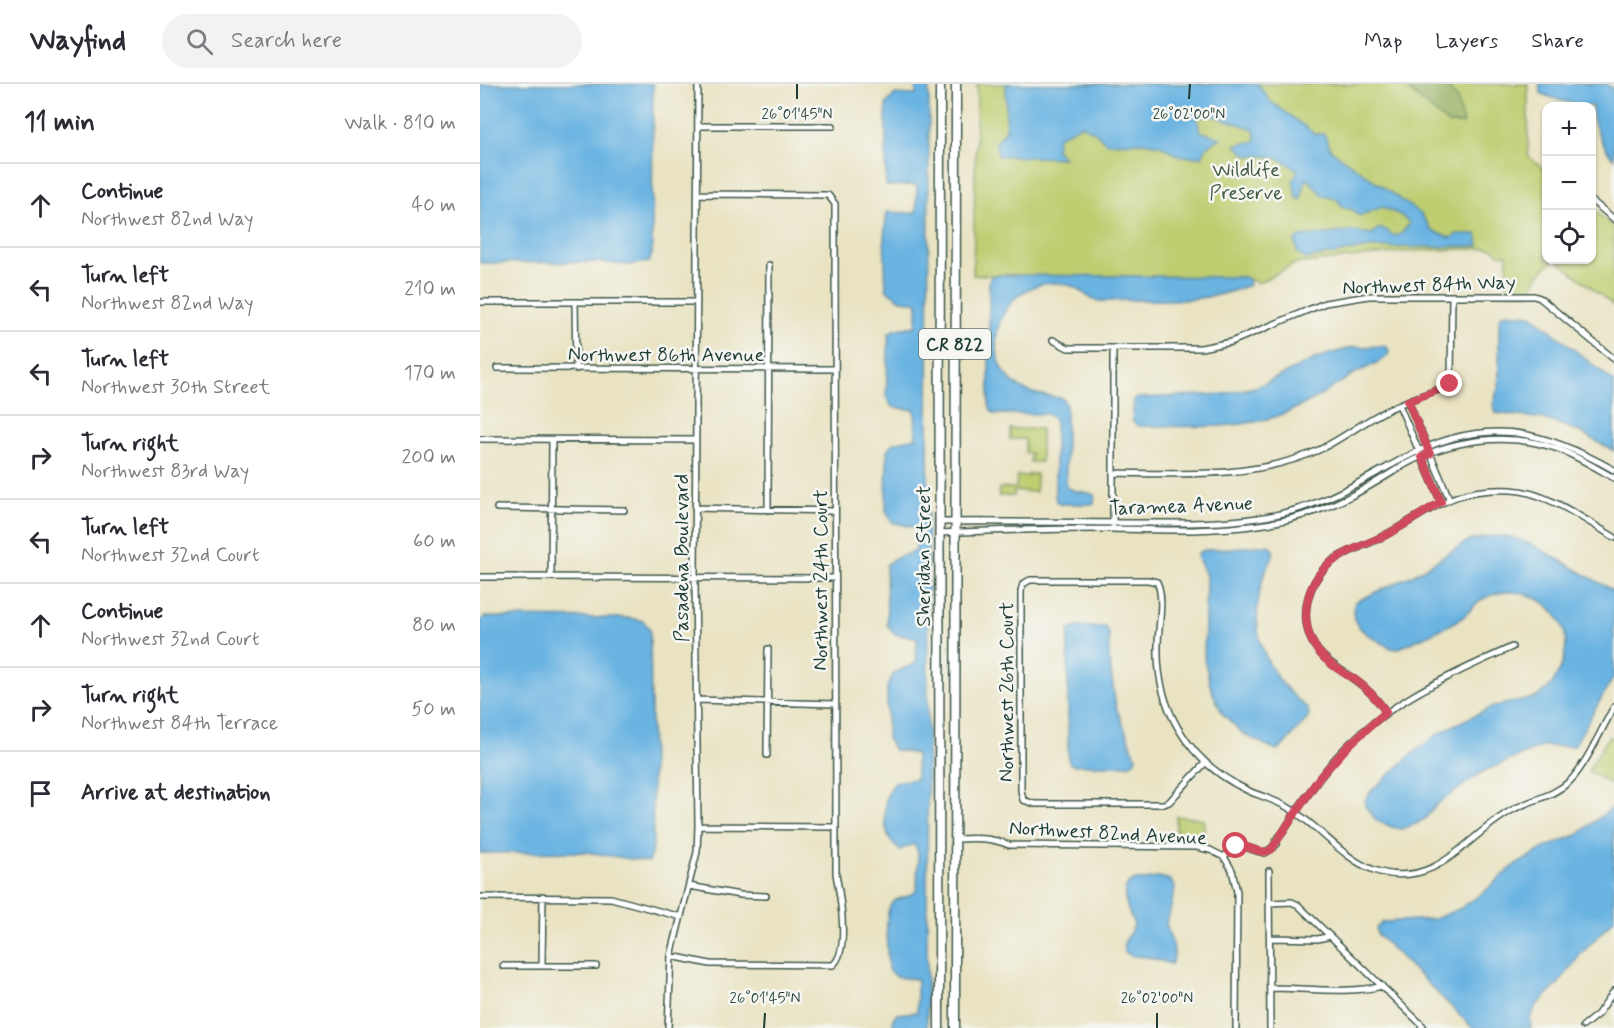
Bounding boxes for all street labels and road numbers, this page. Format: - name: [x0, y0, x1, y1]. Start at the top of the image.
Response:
- street label: Northwest 84th Way: [1342, 269, 1516, 302]
- road number: CR 822: [919, 329, 991, 359]
- street label: Northwest 86th Avenue: [568, 342, 764, 369]
- street label: Pasadena Boulevard: [669, 474, 696, 642]
- street label: Sheridan Street: [911, 485, 938, 627]
- street label: Northwest 24th Court: [808, 489, 835, 671]
- street label: Taramea Avenue: [1109, 491, 1253, 522]
- street label: Northwest 26th Court: [994, 602, 1021, 782]
- street label: Northwest 82nd Avenue: [1008, 815, 1208, 852]

